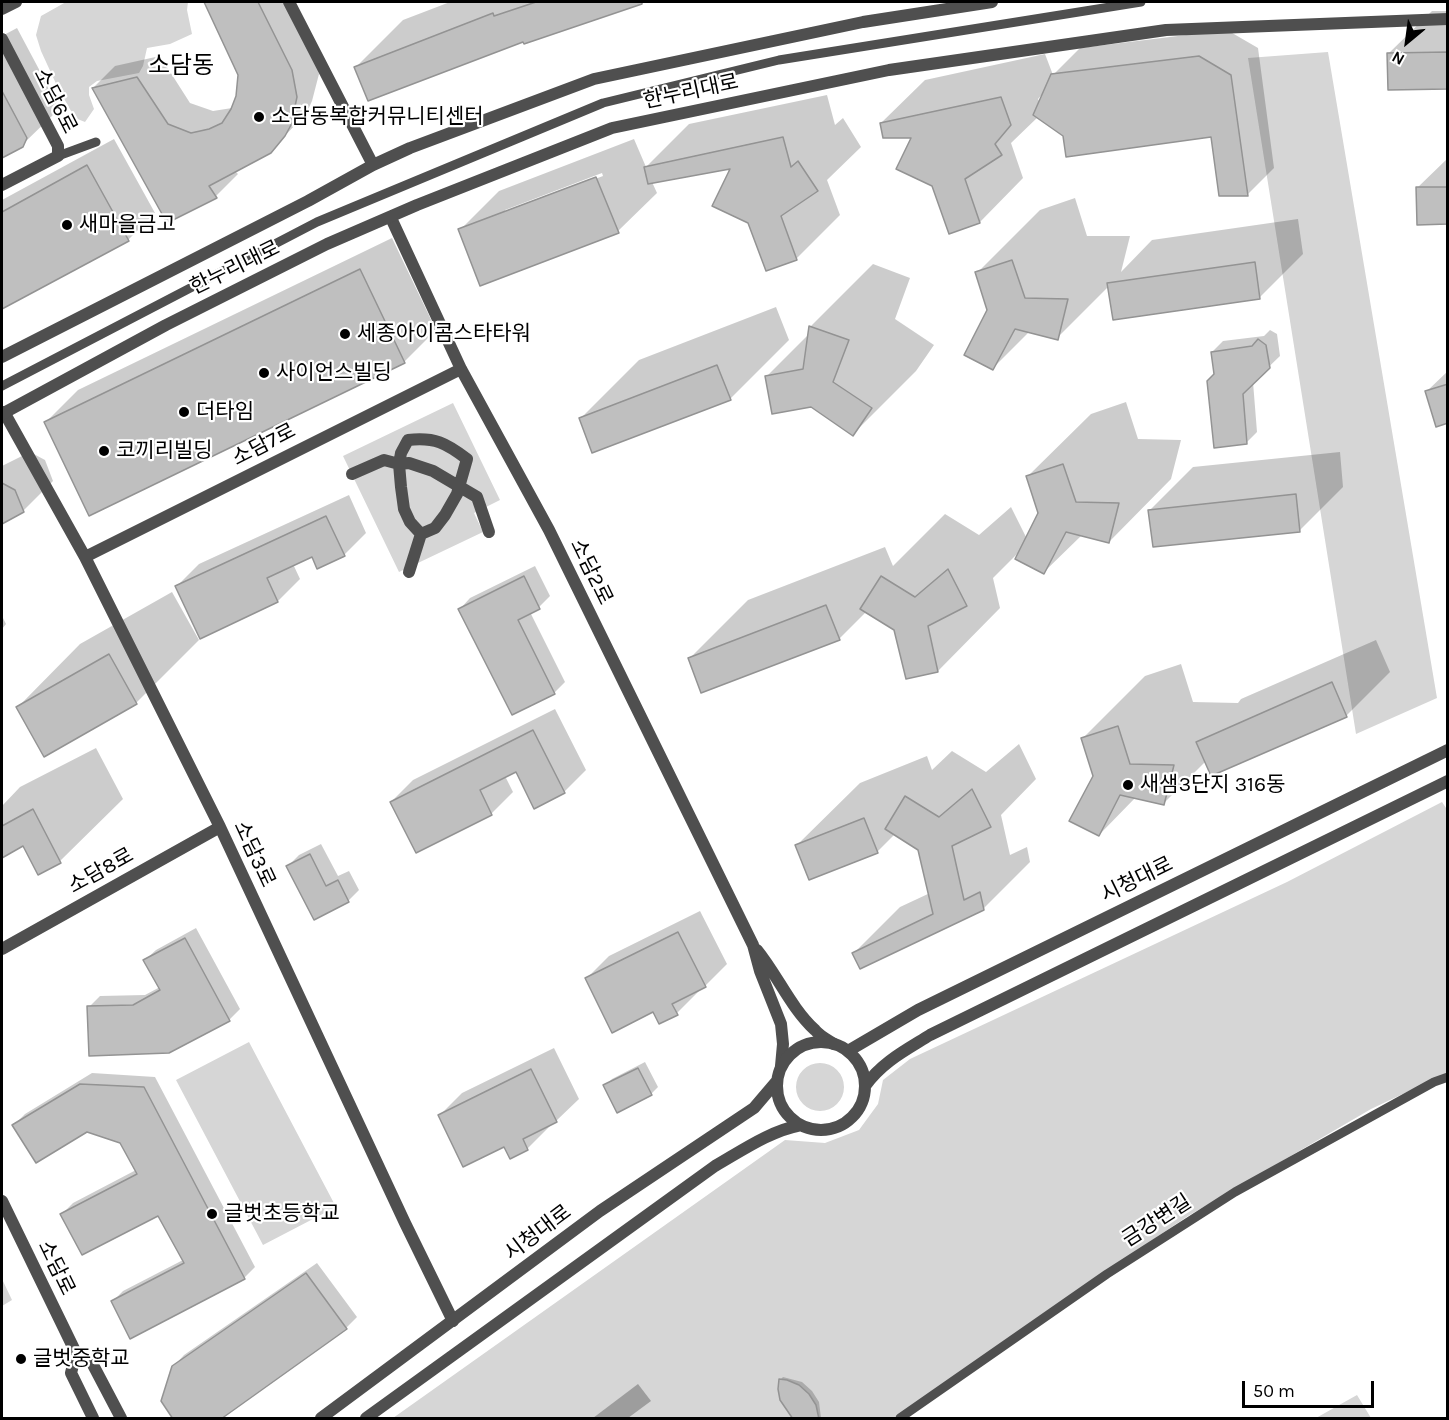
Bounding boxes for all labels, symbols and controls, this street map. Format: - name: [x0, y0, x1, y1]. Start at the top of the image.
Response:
- north arrow: [1377, 12, 1437, 72]
- text: N: [1388, 47, 1408, 69]
- district label: 소담동: [148, 52, 214, 80]
- street label: 소담6로: [28, 64, 82, 138]
- street label: 한누리대로: [641, 70, 741, 114]
- place label: 소담동복합커뮤니티센터: [271, 104, 484, 130]
- marker: 소담동복합커뮤니티센터: [252, 110, 266, 124]
- place label: 새마을금고: [79, 212, 176, 238]
- marker: 새마을금고: [60, 218, 74, 232]
- street label: 한누리대로: [186, 236, 284, 300]
- place label: 세종아이콤스타타워: [357, 321, 531, 347]
- marker: 세종아이콤스타타워: [338, 327, 352, 341]
- place label: 사이언스빌딩: [276, 360, 392, 386]
- marker: 사이언스빌딩: [257, 366, 271, 380]
- place label: 더타임: [196, 399, 254, 425]
- marker: 더타임: [177, 405, 191, 419]
- street label: 소담7로: [228, 418, 300, 472]
- place label: 코끼리빌딩: [116, 438, 213, 464]
- marker: 코끼리빌딩: [97, 444, 111, 458]
- street label: 소담2로: [564, 535, 618, 609]
- place label: 새샘3단지 316동: [1140, 772, 1285, 798]
- marker: 새샘3단지 316동: [1121, 778, 1135, 792]
- street label: 소담3로: [228, 817, 280, 891]
- street label: 소담8로: [64, 843, 138, 899]
- street label: 시청대로: [1097, 852, 1177, 908]
- street label: 금강변길: [1118, 1189, 1196, 1253]
- street label: 시청대로: [500, 1200, 576, 1266]
- place label: 글벗초등학교: [224, 1201, 340, 1227]
- marker: 글벗초등학교: [205, 1207, 219, 1221]
- street label: 소담로: [32, 1236, 80, 1300]
- place label: 글벗중학교: [33, 1346, 130, 1372]
- marker: 글벗중학교: [14, 1352, 28, 1366]
- scale bar: [1245, 1369, 1377, 1407]
- text: 50 m: [1253, 1380, 1295, 1402]

